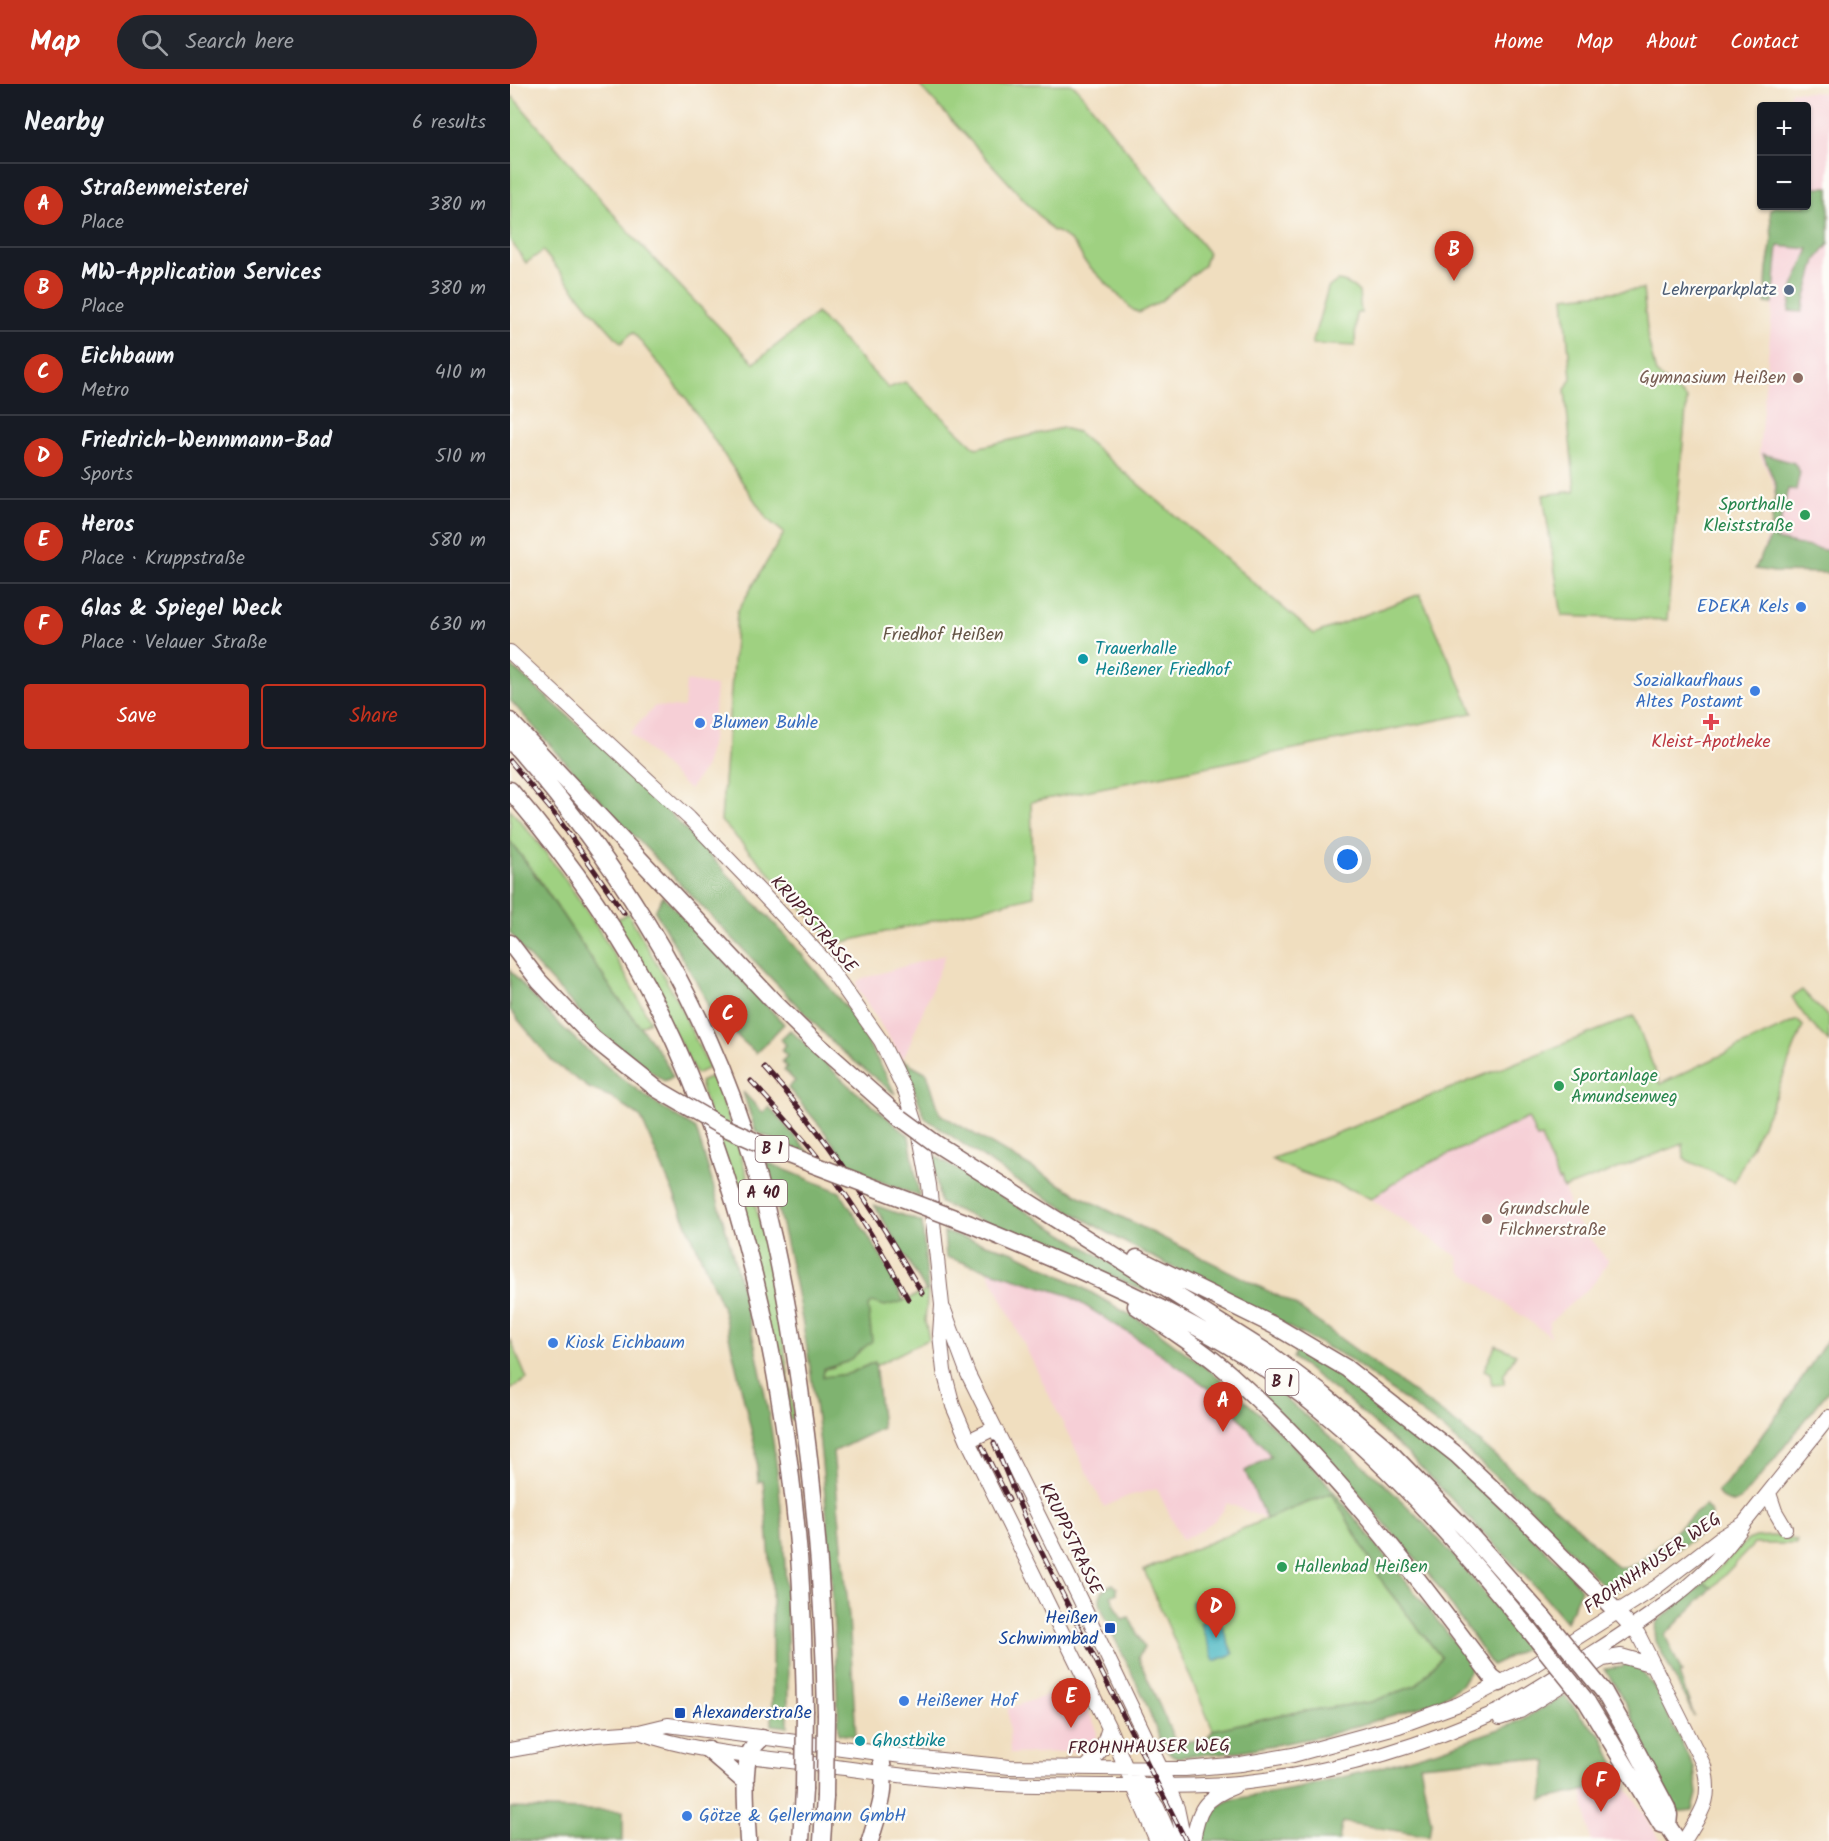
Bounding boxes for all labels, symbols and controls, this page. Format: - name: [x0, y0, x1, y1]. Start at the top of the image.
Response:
- search box: [117, 15, 537, 69]
- text: Map: [30, 20, 81, 65]
- text: Search here: [186, 25, 294, 60]
- icon: search: [138, 26, 171, 59]
- text: Home: [1494, 26, 1543, 59]
- text: Map: [1576, 26, 1613, 59]
- text: About: [1646, 26, 1697, 59]
- text: Contact: [1730, 26, 1799, 59]
- text: Nearby: [24, 102, 104, 144]
- map controls: [1757, 102, 1811, 210]
- button: +: [1757, 102, 1811, 156]
- text: 6 results: [412, 107, 486, 139]
- button: −: [1757, 156, 1811, 210]
- text: Straßenmeisterei: [81, 172, 248, 207]
- text: A: [37, 189, 50, 221]
- text: 380 m: [429, 189, 486, 221]
- text: Place: [81, 207, 124, 239]
- pin: B: [1434, 232, 1474, 281]
- text: MW-Application Services: [81, 256, 322, 291]
- text: B: [37, 273, 50, 305]
- text: 380 m: [429, 273, 486, 305]
- place label: Lehrerparkplatz: [1662, 276, 1777, 305]
- marker: Lehrerparkplatz: [1782, 283, 1796, 297]
- text: Place: [81, 291, 124, 323]
- text: Eichbaum: [81, 340, 174, 375]
- text: C: [37, 357, 50, 389]
- text: 410 m: [435, 357, 486, 389]
- place label: Gymnasium Heißen: [1639, 364, 1786, 393]
- marker: Gymnasium Heißen: [1791, 371, 1805, 385]
- text: Metro: [81, 375, 129, 407]
- text: Friedrich-Wennmann-Bad: [81, 424, 332, 459]
- text: D: [37, 441, 50, 473]
- text: 510 m: [435, 441, 486, 473]
- text: Sports: [81, 459, 133, 491]
- place label: Sporthalle Kleiststraße: [1703, 491, 1793, 541]
- text: Heros: [81, 508, 134, 543]
- marker: Sporthalle Kleiststraße: [1798, 508, 1812, 522]
- text: E: [38, 525, 49, 557]
- text: 580 m: [429, 525, 486, 557]
- text: Place · Kruppstraße: [81, 543, 245, 575]
- text: Glas & Spiegel Weck: [81, 592, 281, 627]
- place label: EDEKA Kels: [1697, 593, 1789, 622]
- marker: EDEKA Kels: [1794, 600, 1808, 614]
- text: F: [38, 609, 49, 641]
- text: 630 m: [430, 609, 486, 641]
- park label: Friedhof Heißen: [882, 621, 1004, 650]
- text: Place · Velauer Straße: [81, 627, 267, 659]
- place label: Trauerhalle Heißener Friedhof: [1095, 635, 1232, 685]
- marker: Trauerhalle Heißener Friedhof: [1076, 652, 1090, 666]
- place label: Sozialkaufhaus Altes Postamt: [1634, 667, 1744, 717]
- button: Save: [24, 684, 249, 749]
- button: Share: [261, 684, 486, 749]
- marker: Sozialkaufhaus Altes Postamt: [1748, 684, 1762, 698]
- place label: Blumen Buhle: [712, 709, 818, 738]
- marker: Kleist-Apotheke: [1704, 715, 1718, 729]
- marker: Blumen Buhle: [693, 716, 707, 730]
- place label: Kleist-Apotheke: [1651, 728, 1771, 757]
- your location: [1333, 845, 1362, 874]
- street label: KRUPPSTRASSE: [762, 870, 864, 981]
- pin: C: [708, 996, 748, 1045]
- place label: Sportanlage Amundsenweg: [1571, 1062, 1678, 1112]
- marker: Sportanlage Amundsenweg: [1552, 1079, 1566, 1093]
- road number: B 1: [756, 1136, 788, 1162]
- road number: A 40: [739, 1180, 787, 1206]
- place label: Grundschule Filchnerstraße: [1499, 1195, 1606, 1245]
- marker: Grundschule Filchnerstraße: [1480, 1212, 1494, 1226]
- place label: Kiosk Eichbaum: [565, 1329, 685, 1358]
- marker: Kiosk Eichbaum: [546, 1336, 560, 1350]
- road number: B 1: [1266, 1369, 1298, 1395]
- pin: A: [1204, 1382, 1242, 1432]
- street label: KRUPPSTRASSE: [1030, 1478, 1110, 1600]
- street label: FROHNHAUSER WEG: [1578, 1506, 1728, 1622]
- place label: Hallenbad Heißen: [1294, 1553, 1428, 1582]
- marker: Hallenbad Heißen: [1275, 1560, 1289, 1574]
- pin: D: [1196, 1588, 1236, 1638]
- place label: Heißen Schwimmbad: [999, 1604, 1099, 1654]
- marker: Heißen Schwimmbad: [1103, 1621, 1117, 1635]
- pin: E: [1052, 1678, 1090, 1728]
- place label: Heißener Hof: [916, 1687, 1019, 1716]
- marker: Heißener Hof: [897, 1694, 911, 1708]
- place label: Alexanderstraße: [692, 1699, 812, 1728]
- marker: Alexanderstraße: [673, 1706, 687, 1720]
- place label: Ghostbike: [872, 1727, 946, 1756]
- street label: FROHNHAUSER WEG: [1068, 1732, 1230, 1764]
- marker: Ghostbike: [853, 1734, 867, 1748]
- pin: F: [1582, 1762, 1620, 1812]
- place label: Götze & Gellermann GmbH: [699, 1802, 906, 1831]
- marker: Götze & Gellermann GmbH: [680, 1809, 694, 1823]

